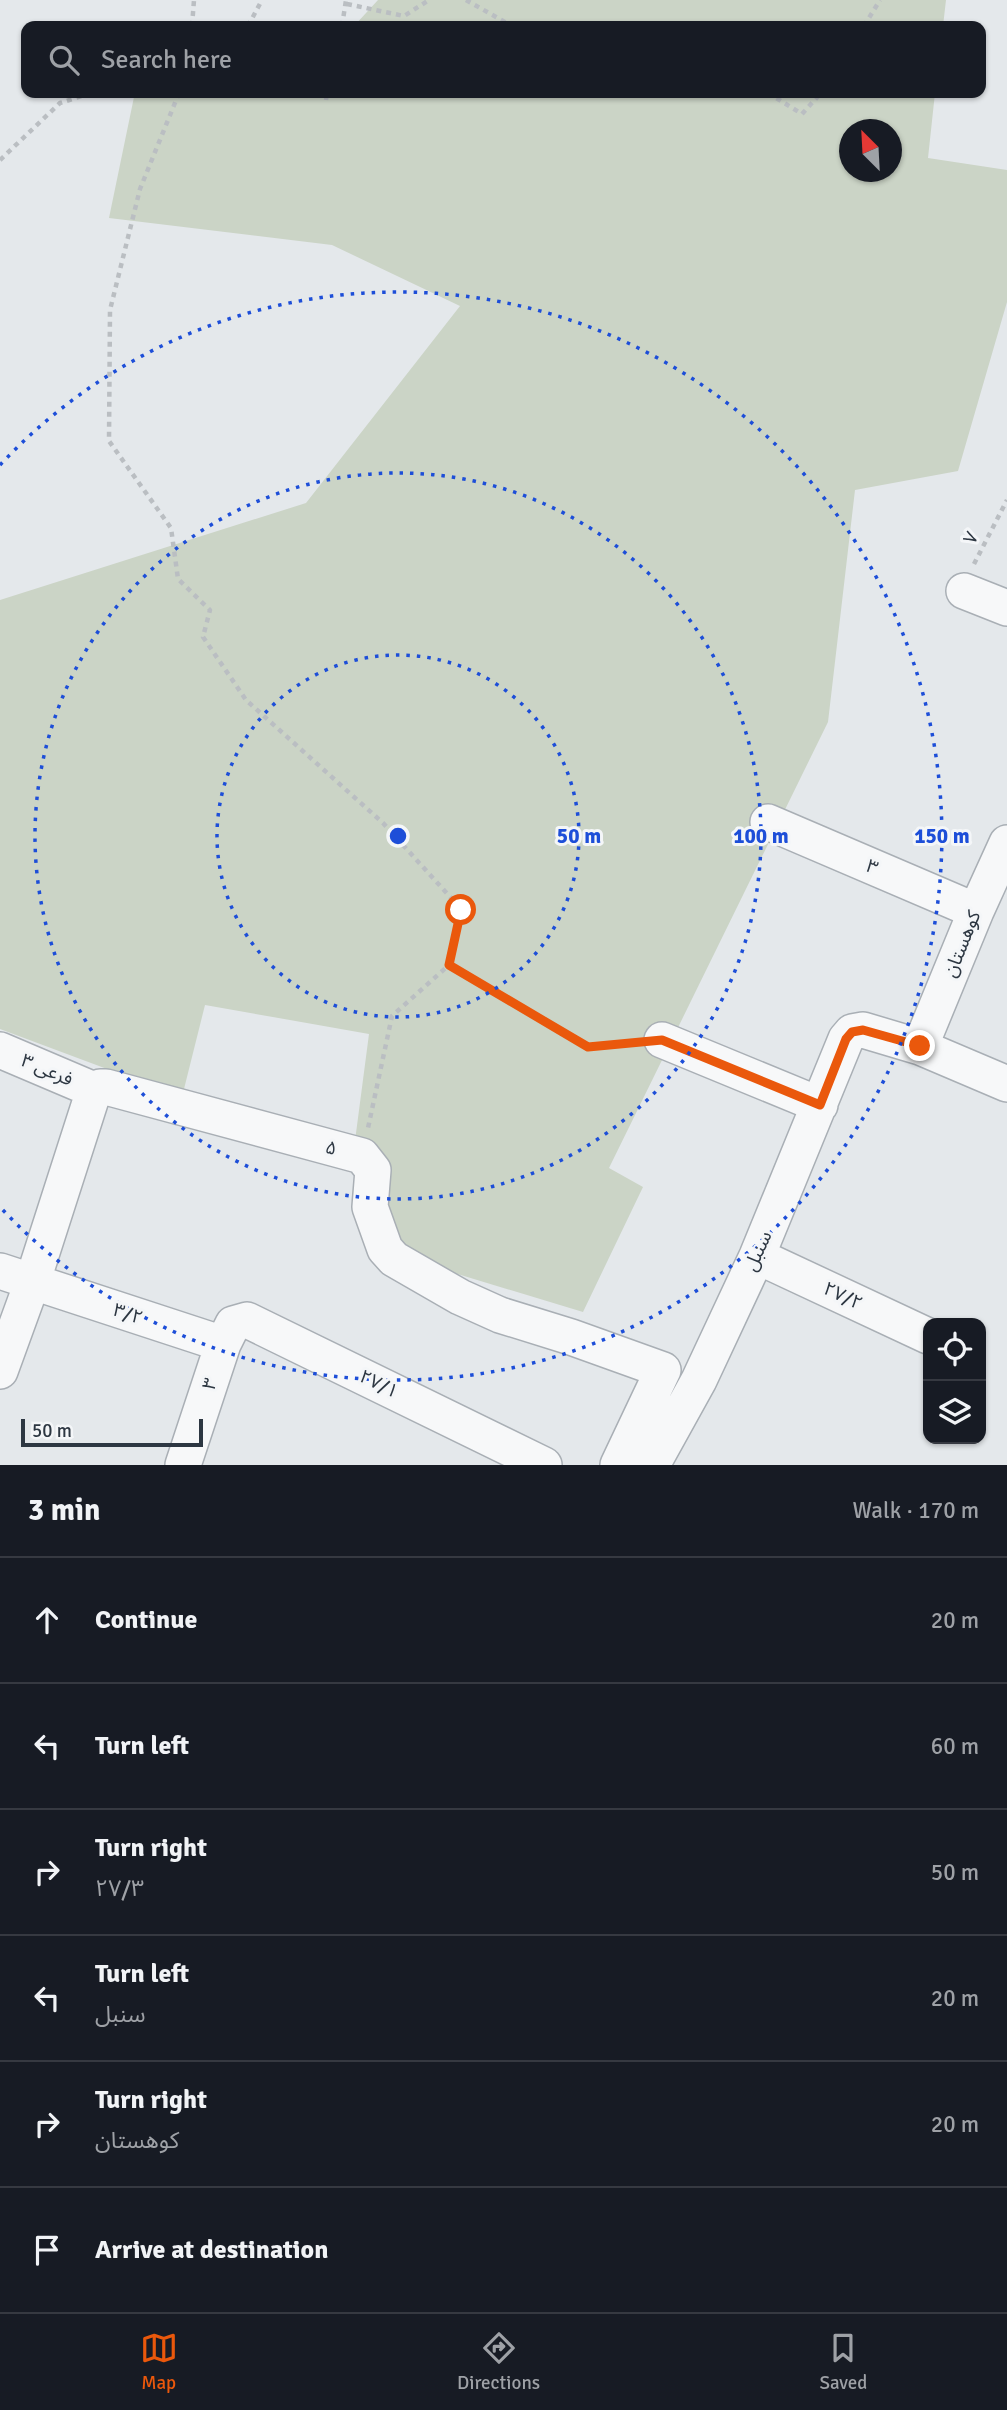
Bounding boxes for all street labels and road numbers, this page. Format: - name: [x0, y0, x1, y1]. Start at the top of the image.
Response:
- street label: ۷: [958, 528, 984, 548]
- street label: ۳: [862, 854, 882, 880]
- street label: کوهستان: [938, 906, 987, 981]
- street label: فرعی ۳: [17, 1048, 77, 1092]
- street label: ۵: [323, 1135, 339, 1161]
- street label: سنبل: [739, 1227, 777, 1275]
- street label: ۲۷/۲: [820, 1277, 866, 1315]
- street label: ۳/۲: [110, 1298, 146, 1330]
- street label: ۲۷/۱: [355, 1364, 403, 1404]
- street label: ۳: [197, 1375, 223, 1393]

